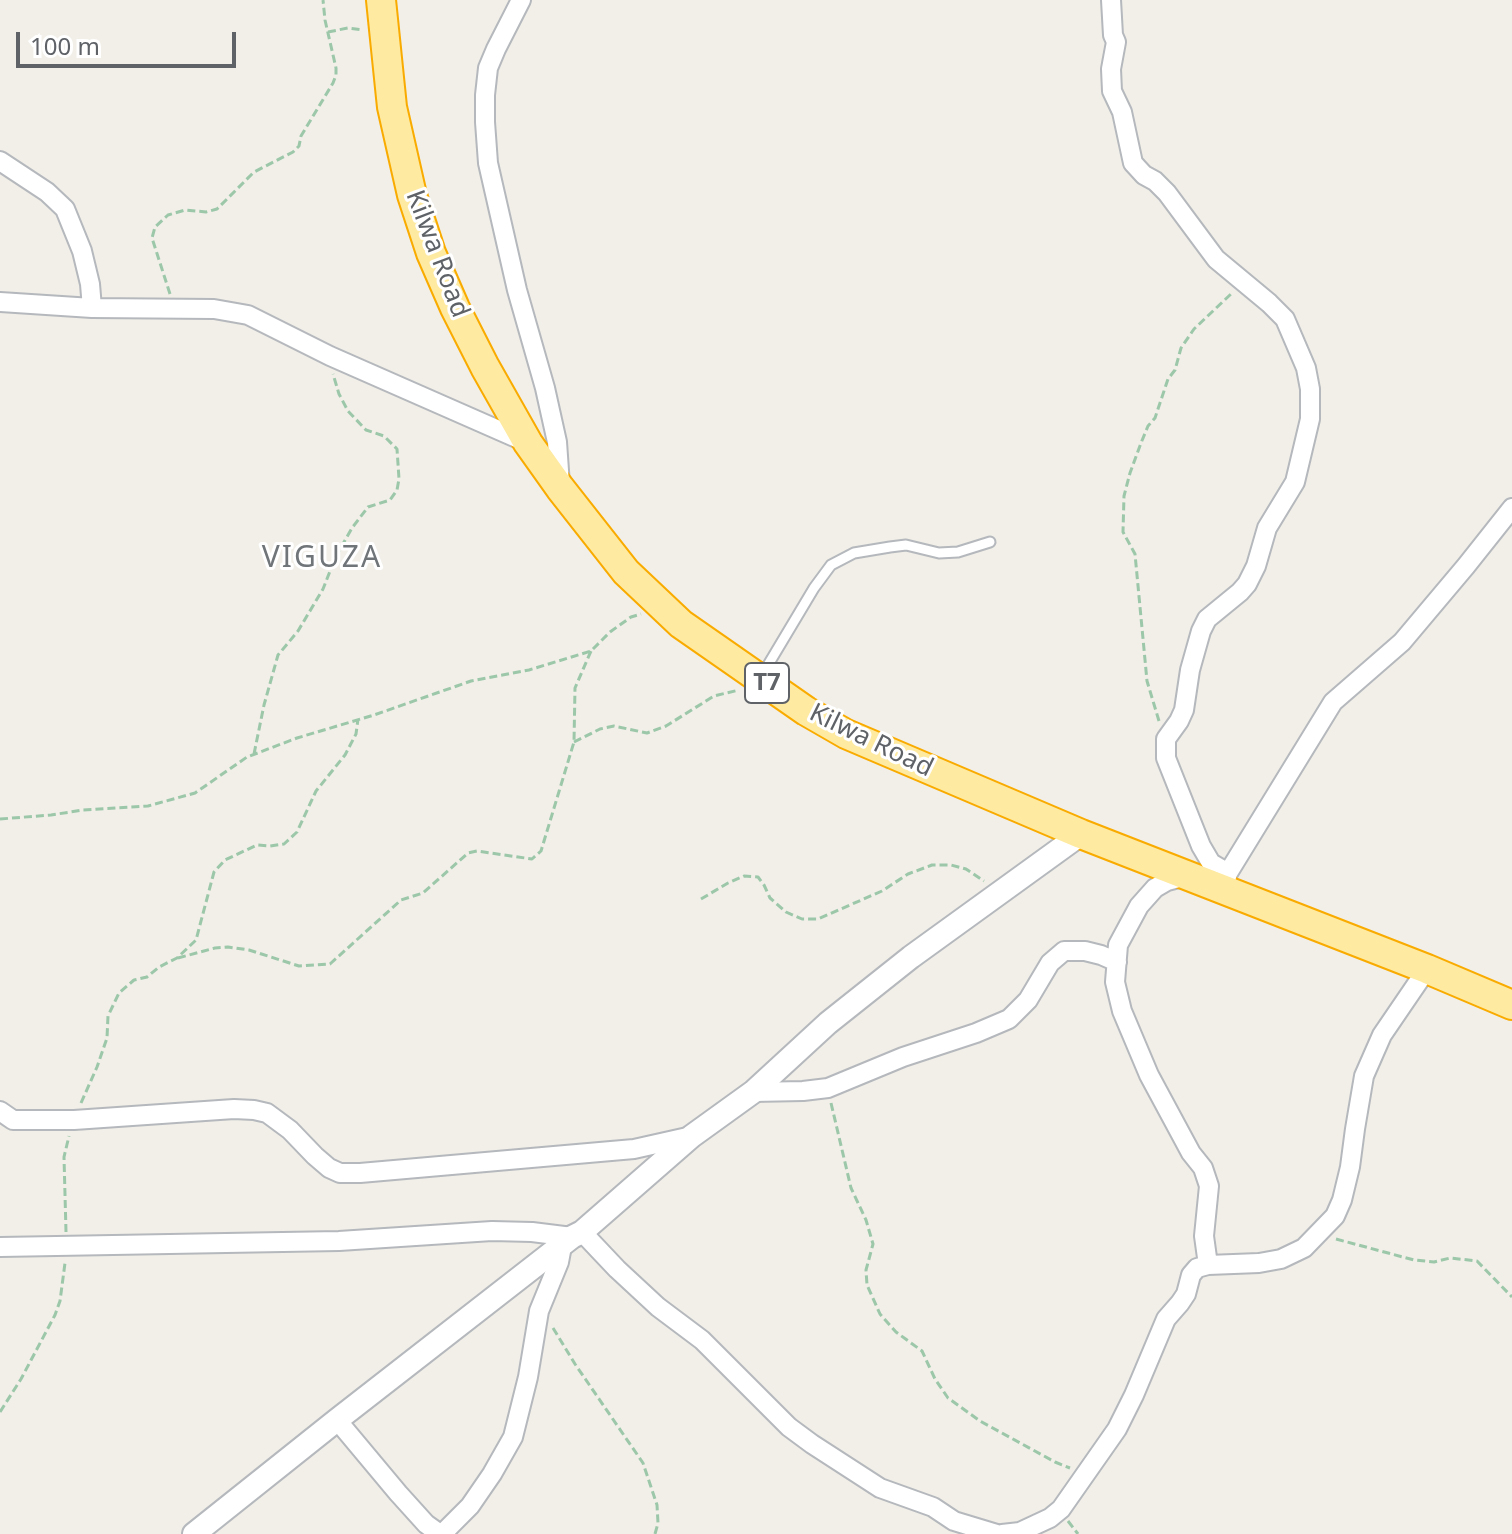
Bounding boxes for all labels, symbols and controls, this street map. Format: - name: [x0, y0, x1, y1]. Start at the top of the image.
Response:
- scale bar: [20, 16, 240, 66]
- text: 100 m: [30, 29, 100, 62]
- street label: Kilwa Road: [398, 186, 476, 322]
- district label: VIGUZA: [262, 540, 382, 576]
- road number: T7: [745, 663, 789, 703]
- street label: Kilwa Road: [804, 698, 938, 784]

